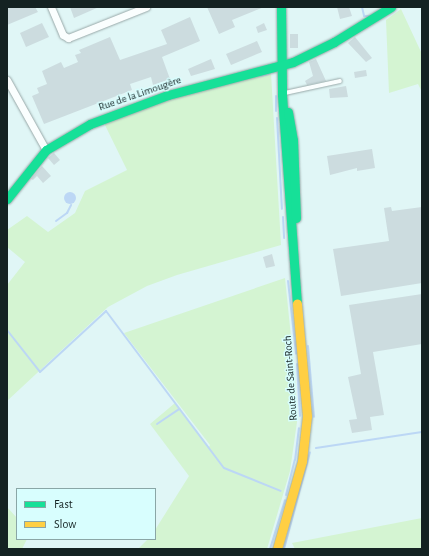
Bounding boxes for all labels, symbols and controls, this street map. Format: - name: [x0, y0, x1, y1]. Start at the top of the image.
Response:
- street label: Rue de la Limougère: [97, 74, 183, 114]
- street label: Route de Saint-Roch: [281, 335, 301, 421]
- legend: [16, 488, 156, 540]
- text: Fast: [54, 498, 73, 510]
- text: Slow: [54, 518, 76, 530]

